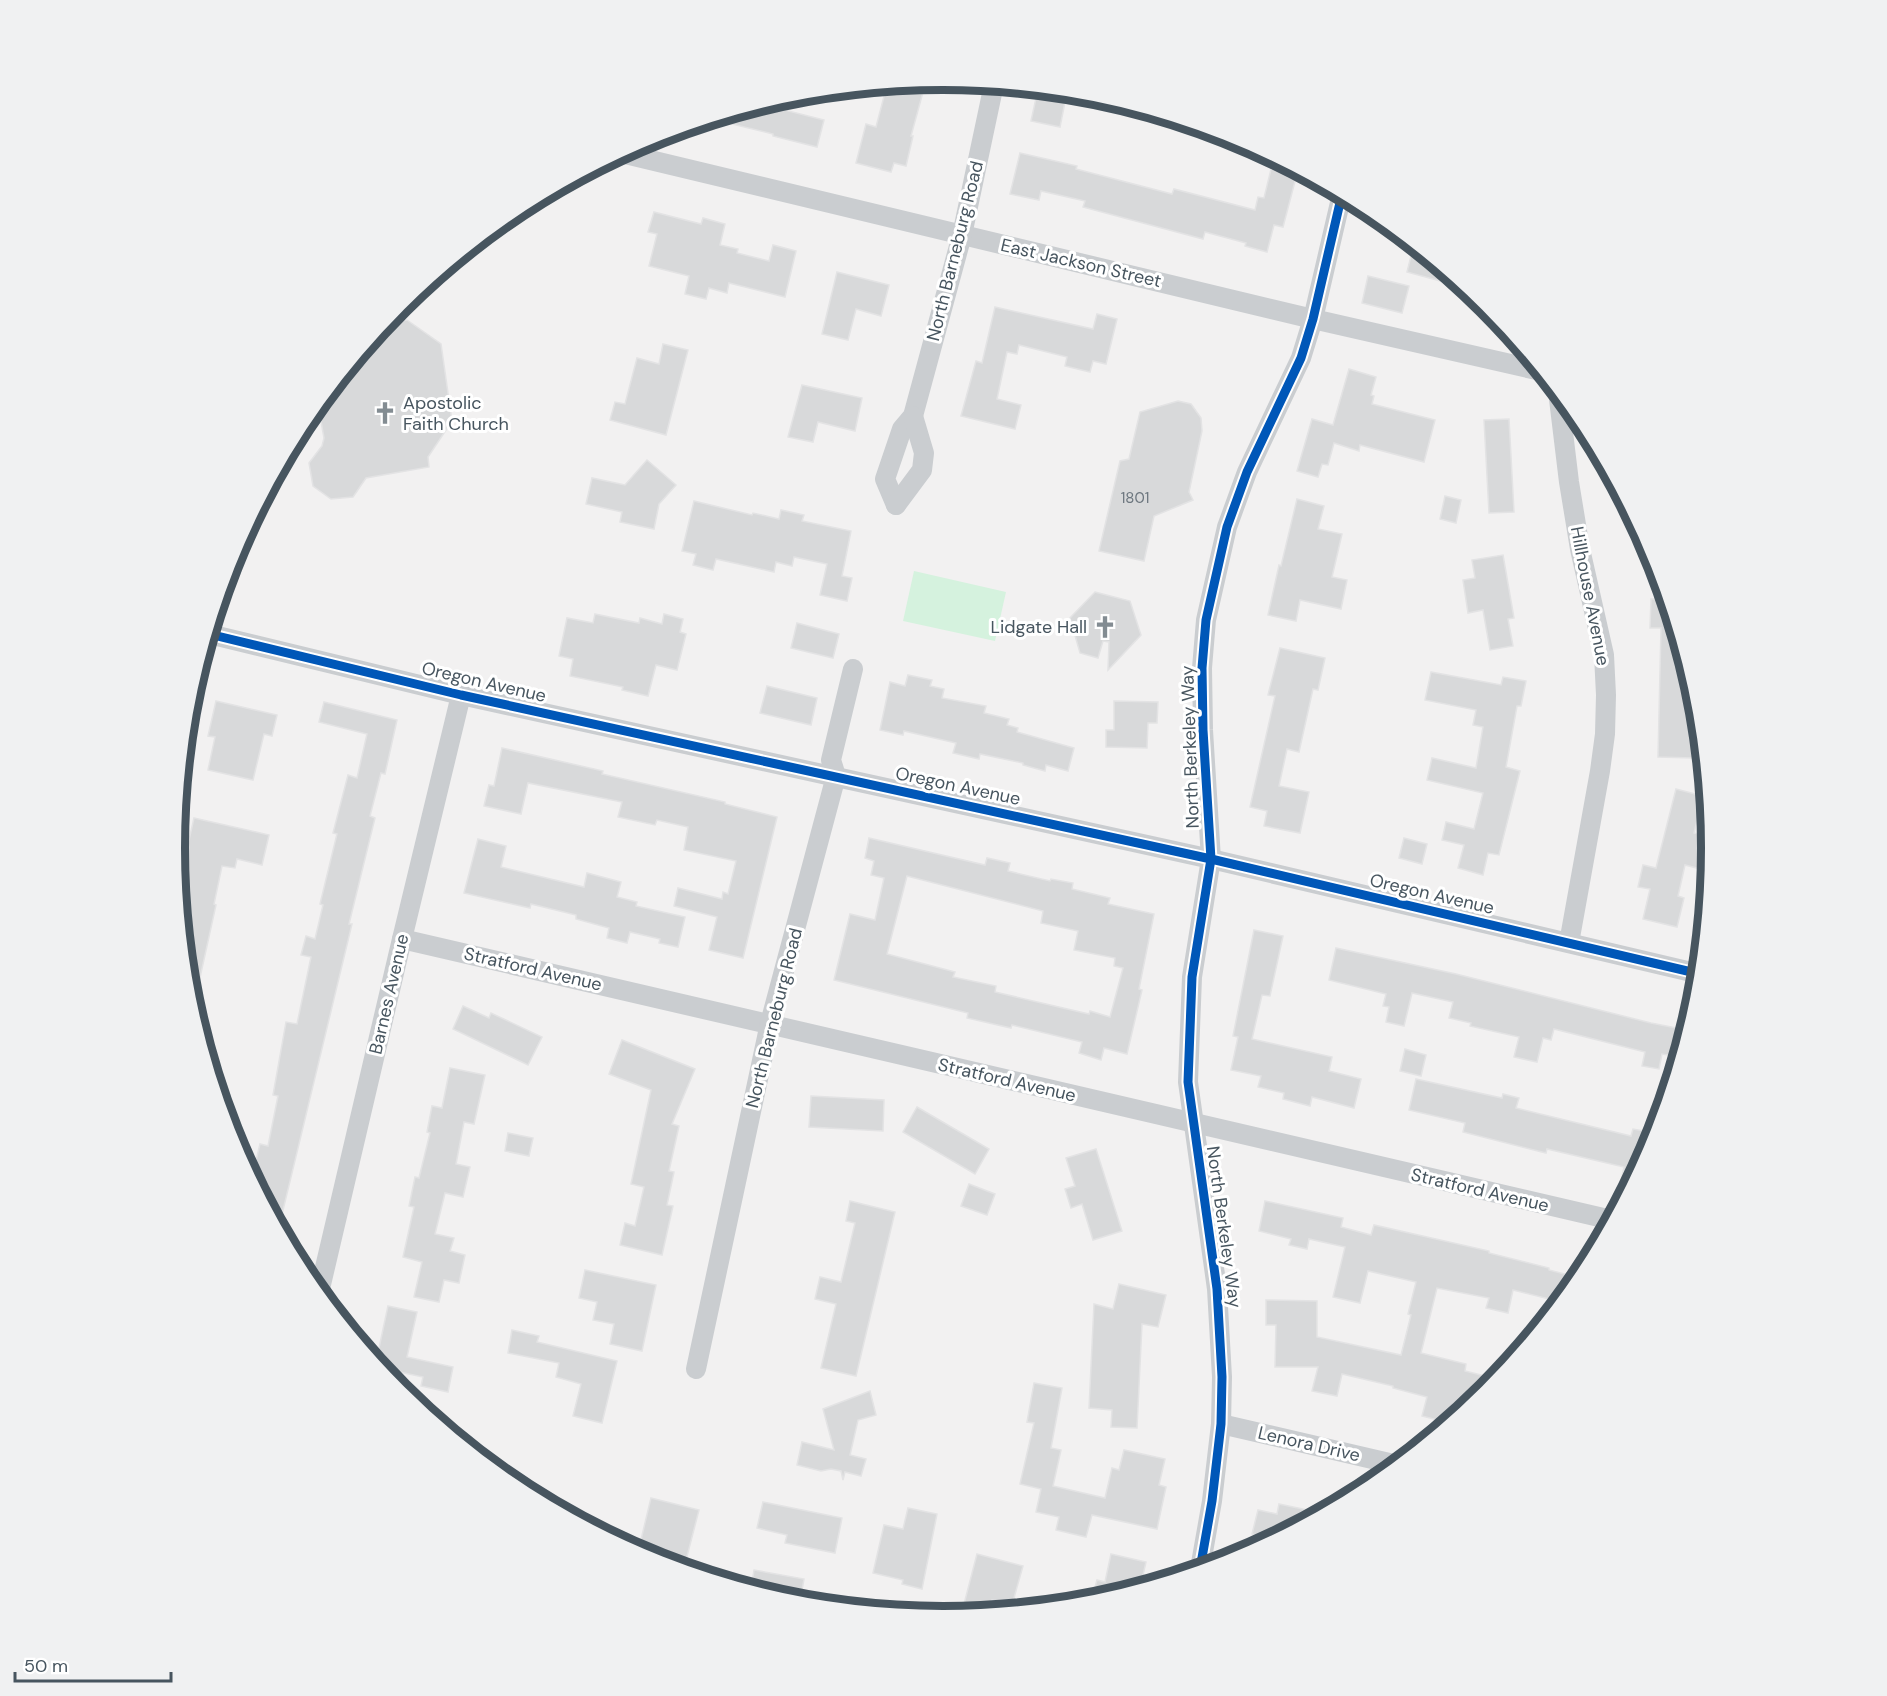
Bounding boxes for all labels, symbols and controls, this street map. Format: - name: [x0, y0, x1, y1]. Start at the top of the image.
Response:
- street label: North Barneburg Road: [921, 159, 989, 343]
- street label: East Jackson Street: [998, 233, 1164, 293]
- place label: Apostolic Faith Church: [403, 391, 509, 436]
- church icon: Apostolic Faith Church: [372, 400, 398, 426]
- house number: 1801: [1121, 488, 1149, 508]
- street label: Hillhouse Avenue: [1565, 524, 1615, 668]
- church icon: Lidgate Hall: [1092, 614, 1118, 640]
- place label: Lidgate Hall: [990, 615, 1087, 639]
- street label: Oregon Avenue: [419, 656, 549, 708]
- street label: North Berkeley Way: [1175, 665, 1205, 829]
- street label: Oregon Avenue: [893, 761, 1023, 811]
- street label: Oregon Avenue: [1367, 868, 1497, 920]
- street label: North Barneburg Road: [740, 926, 808, 1110]
- street label: Barnes Avenue: [363, 931, 415, 1057]
- street label: Stratford Avenue: [462, 941, 604, 997]
- street label: Stratford Avenue: [936, 1052, 1078, 1108]
- street label: North Berkeley Way: [1201, 1145, 1247, 1309]
- street label: Stratford Avenue: [1409, 1162, 1551, 1218]
- street label: Lenora Drive: [1256, 1421, 1362, 1467]
- scale bar: [15, 1645, 171, 1683]
- text: 50 m: [24, 1654, 68, 1678]

